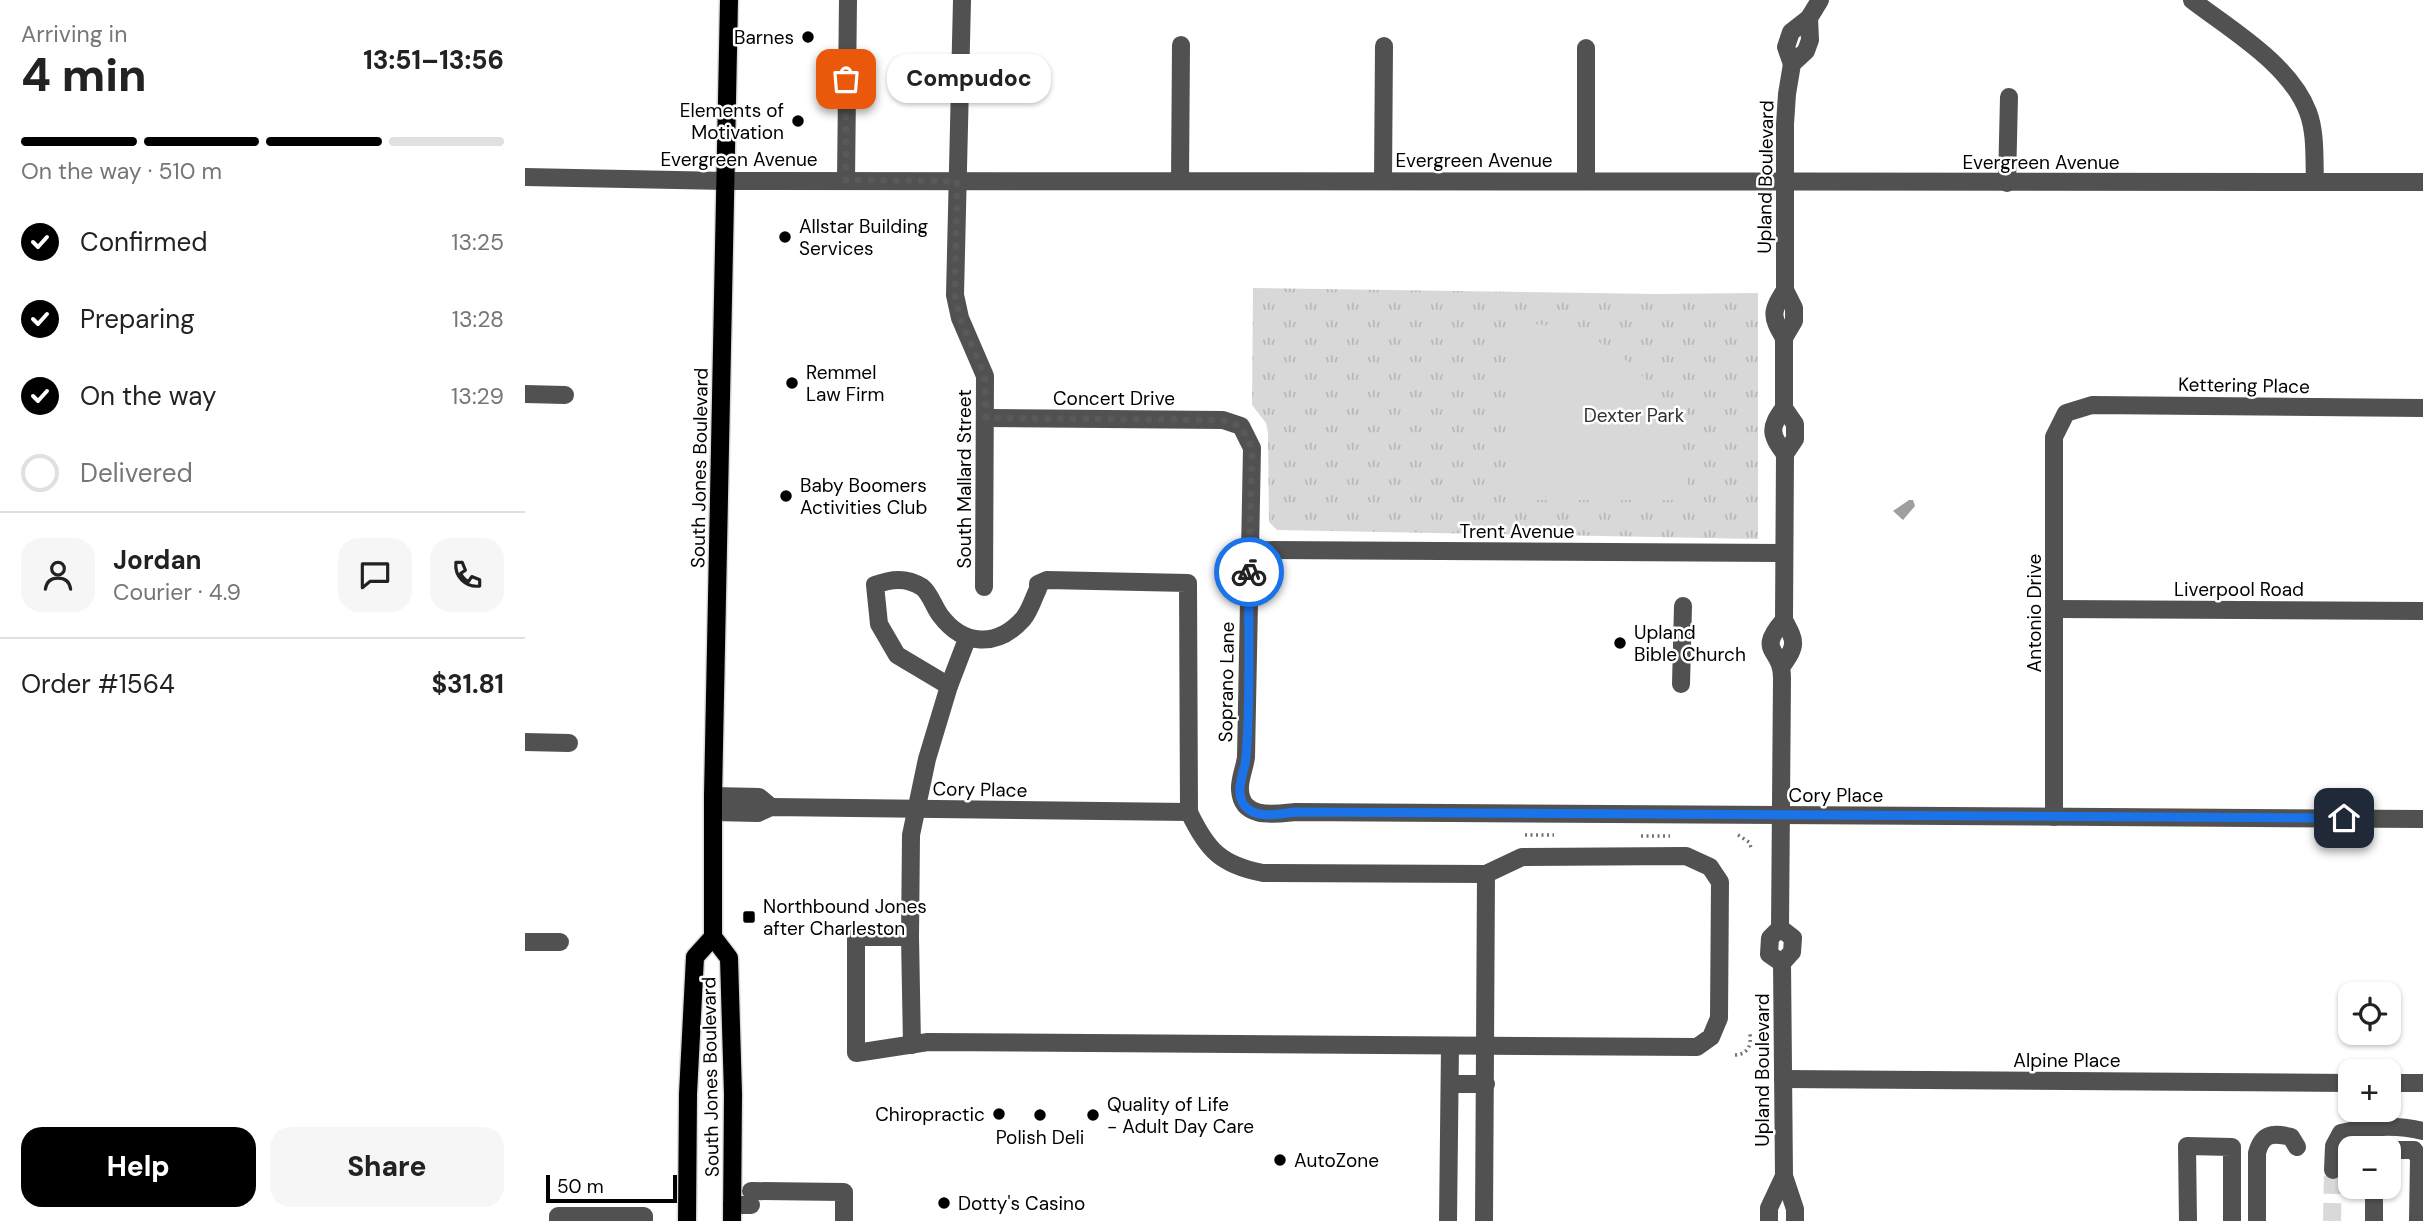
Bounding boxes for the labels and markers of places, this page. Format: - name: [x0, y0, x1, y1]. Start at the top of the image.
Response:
- place label: Barnes: [734, 25, 794, 50]
- marker: Barnes: [800, 29, 816, 45]
- pin: [816, 49, 876, 109]
- callout: Compudoc: [888, 55, 1053, 104]
- place label: Elements of Motivation: [680, 98, 784, 145]
- marker: Elements of Motivation: [790, 113, 806, 129]
- place label: Allstar Building Services: [799, 214, 929, 261]
- marker: Allstar Building Services: [777, 229, 793, 245]
- place label: Remmel Law Firm: [806, 360, 884, 407]
- marker: Remmel Law Firm: [784, 375, 800, 391]
- place label: Baby Boomers Activities Club: [800, 473, 927, 520]
- marker: Baby Boomers Activities Club: [778, 488, 794, 504]
- place label: Upland Bible Church: [1634, 620, 1746, 667]
- marker: Upland Bible Church: [1612, 635, 1628, 651]
- pin: [2314, 788, 2374, 848]
- place label: Northbound Jones after Charleston: [763, 894, 927, 941]
- marker: Northbound Jones after Charleston: [741, 909, 757, 925]
- place label: Quality of Life - Adult Day Care: [1107, 1092, 1254, 1139]
- place label: Chiropractic: [875, 1102, 985, 1127]
- marker: Chiropractic: [991, 1106, 1007, 1122]
- marker: Polish Deli: [1032, 1107, 1048, 1123]
- marker: Quality of Life - Adult Day Care: [1085, 1107, 1101, 1123]
- place label: Polish Deli: [996, 1125, 1084, 1150]
- place label: AutoZone: [1294, 1148, 1379, 1173]
- marker: AutoZone: [1272, 1152, 1288, 1168]
- place label: Dotty's Casino: [958, 1191, 1085, 1216]
- marker: Dotty's Casino: [936, 1195, 952, 1211]

